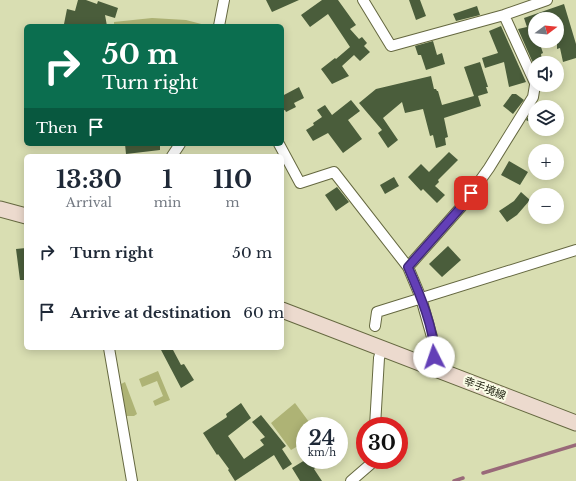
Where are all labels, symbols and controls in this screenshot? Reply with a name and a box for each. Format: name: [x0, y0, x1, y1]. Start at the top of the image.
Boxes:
north arrow: [528, 12, 564, 48]
map controls: [528, 12, 564, 224]
text: 50 m: [102, 37, 178, 72]
icon: right: [36, 40, 88, 92]
button: sound: [528, 56, 564, 92]
text: Turn right: [102, 72, 198, 94]
button: layers: [528, 100, 564, 136]
icon: arrive: [85, 116, 107, 138]
text: Then: [36, 118, 77, 137]
button: +: [528, 144, 564, 180]
text: 13:30: [56, 165, 122, 194]
text: 1: [162, 165, 173, 194]
text: 110: [213, 165, 252, 194]
pin: [454, 176, 488, 210]
icon: arrive: [460, 182, 482, 204]
button: −: [528, 188, 564, 224]
text: Arrival: [66, 194, 112, 211]
text: min: [154, 194, 181, 211]
text: m: [226, 194, 240, 211]
icon: right: [36, 241, 58, 263]
text: Turn right: [70, 243, 153, 262]
text: 50 m: [232, 243, 272, 262]
icon: arrive: [36, 301, 58, 323]
text: Arrive at destination: [70, 303, 231, 322]
text: 60 m: [243, 303, 284, 322]
position arrow: [413, 336, 455, 378]
street label: 幸手境線: [462, 374, 508, 402]
speed limit sign: 30: [356, 417, 408, 469]
text: 24: [309, 426, 335, 450]
text: km/h: [308, 446, 336, 459]

